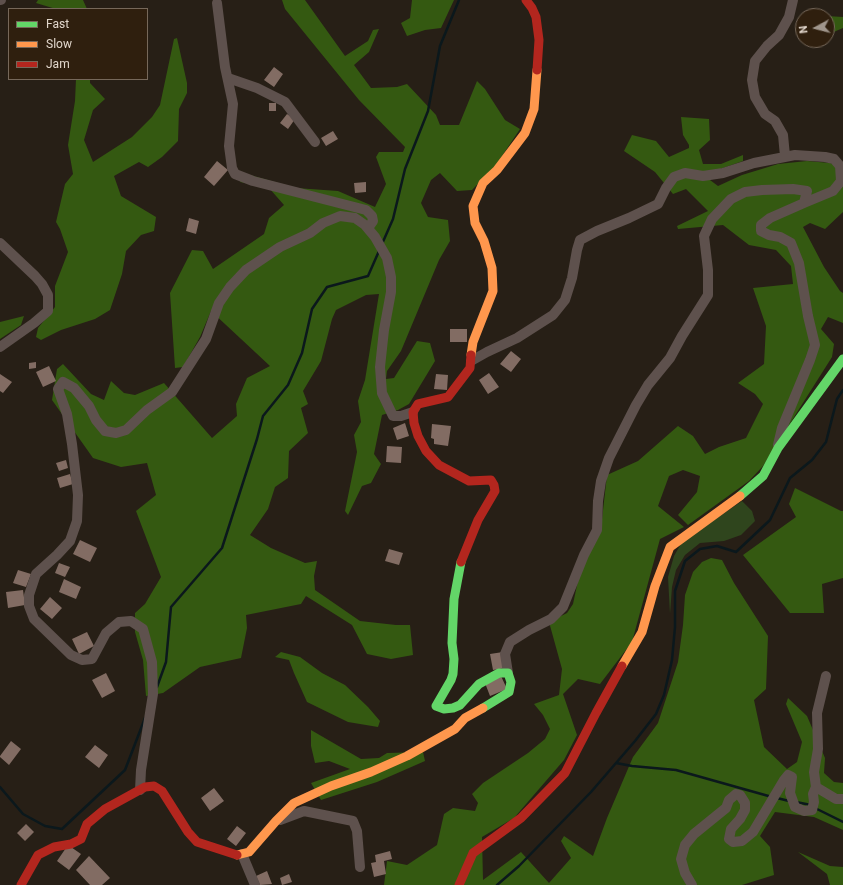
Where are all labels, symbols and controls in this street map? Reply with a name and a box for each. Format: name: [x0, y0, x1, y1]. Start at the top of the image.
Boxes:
legend: [8, 8, 148, 80]
north arrow: [795, 8, 835, 48]
text: Fast: [46, 17, 69, 31]
text: N: [797, 25, 811, 34]
text: Slow: [46, 37, 72, 51]
text: Jam: [46, 57, 70, 71]

